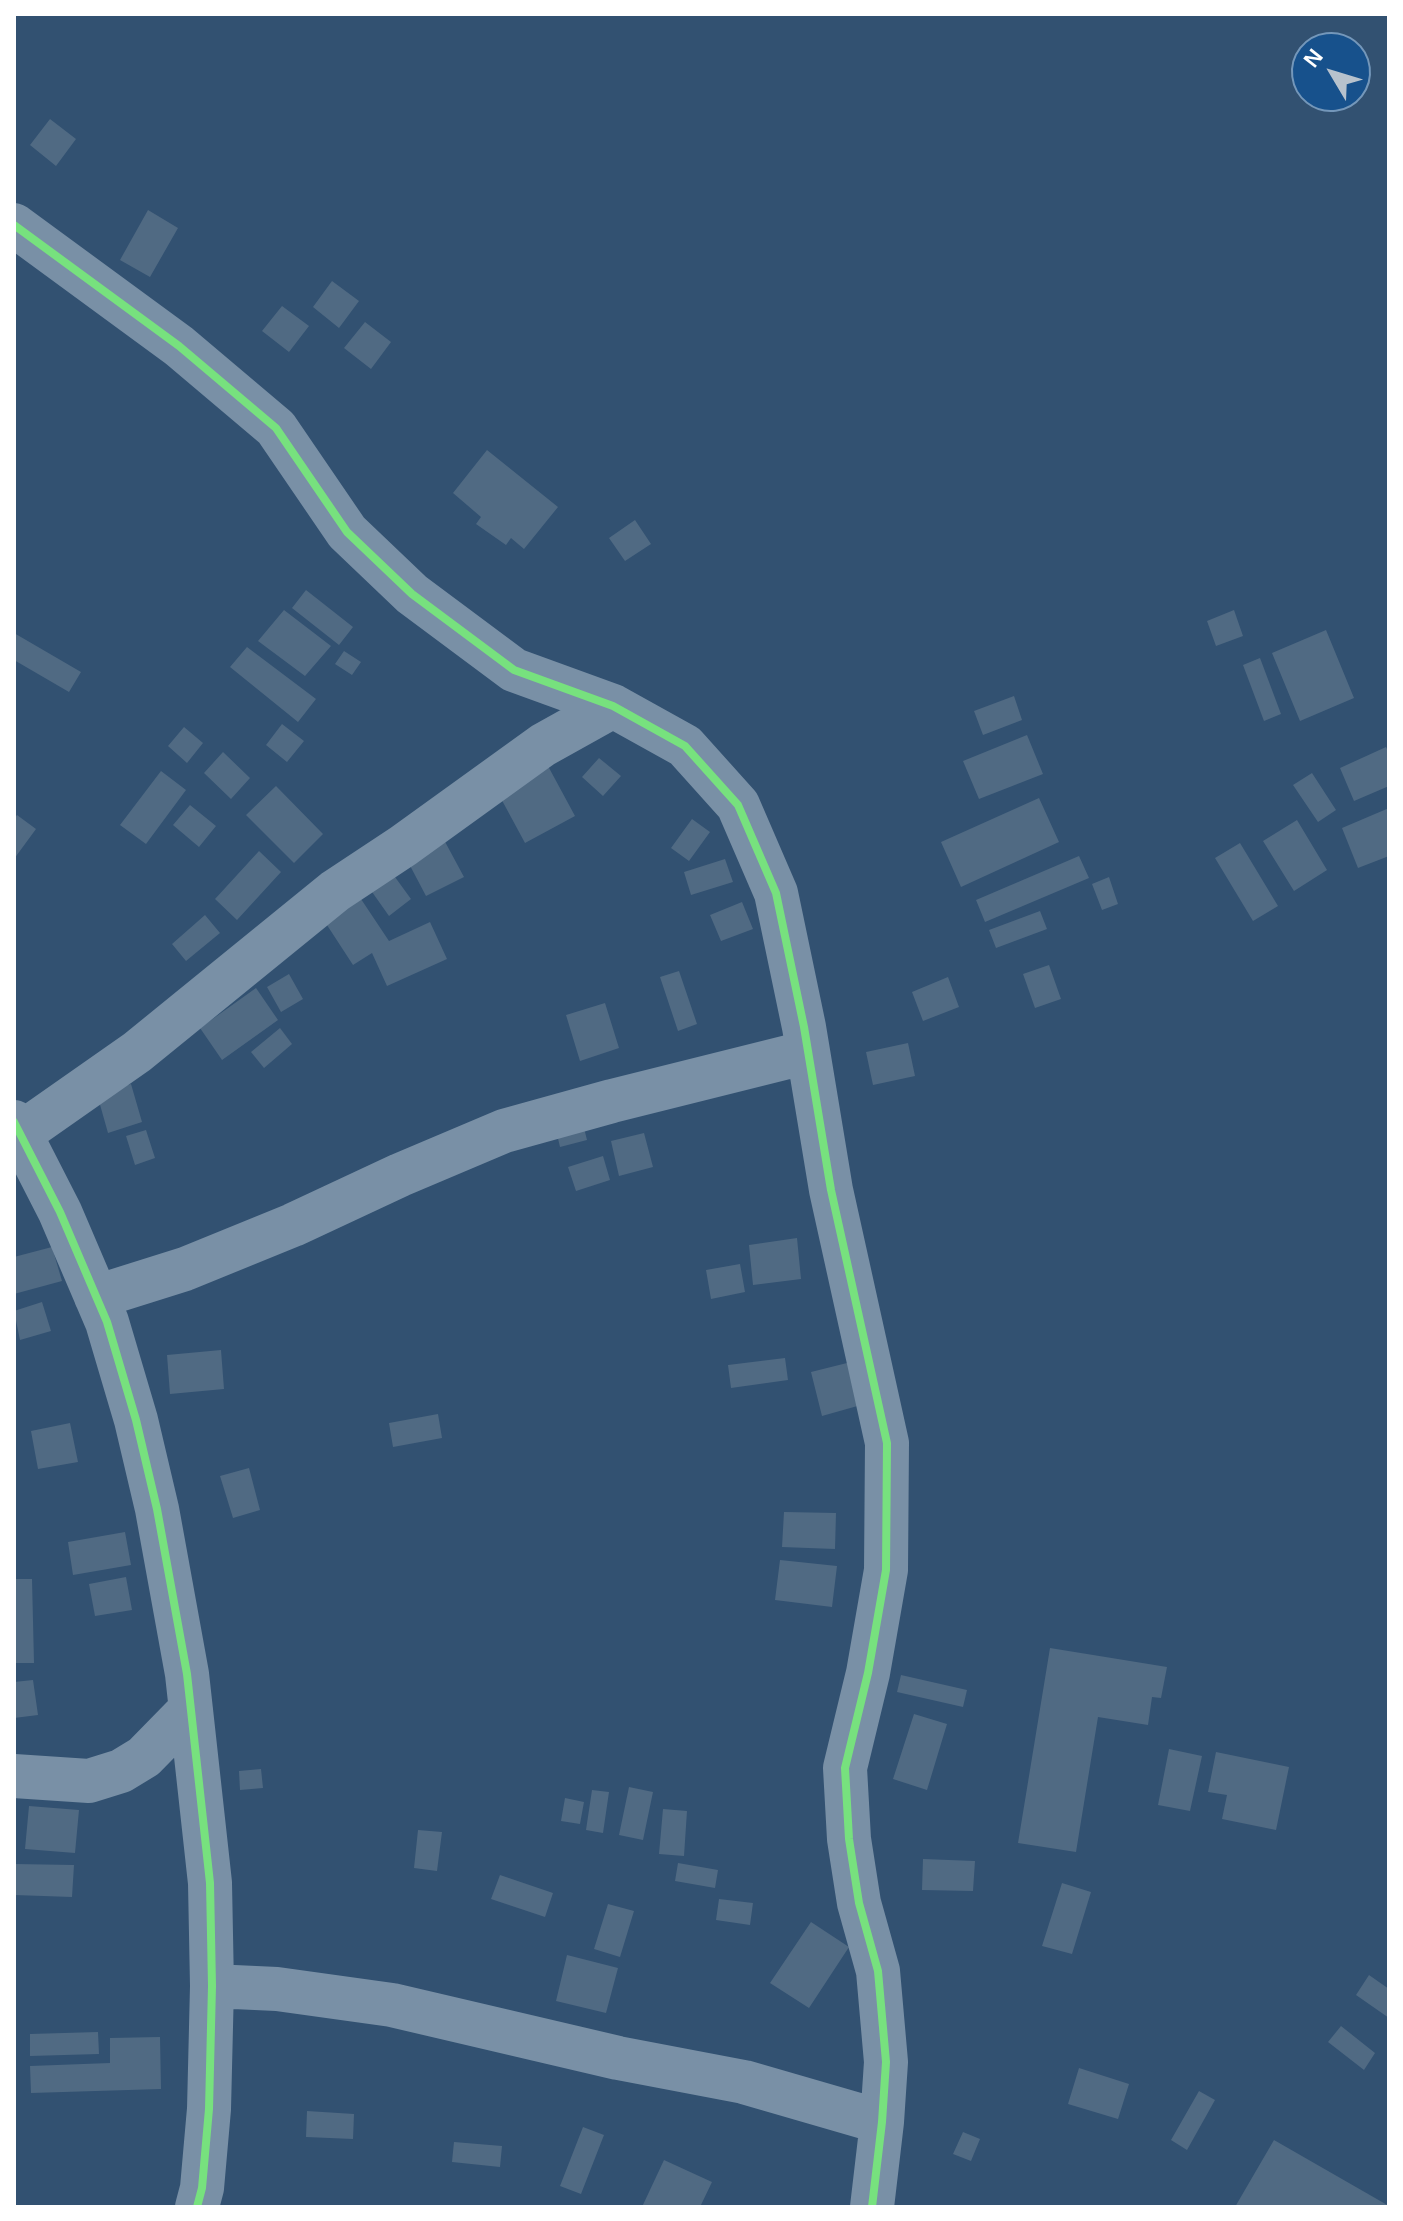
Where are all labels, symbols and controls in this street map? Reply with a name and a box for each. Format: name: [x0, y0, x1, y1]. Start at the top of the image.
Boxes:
north arrow: [1291, 32, 1371, 112]
text: N: [1299, 44, 1328, 72]

